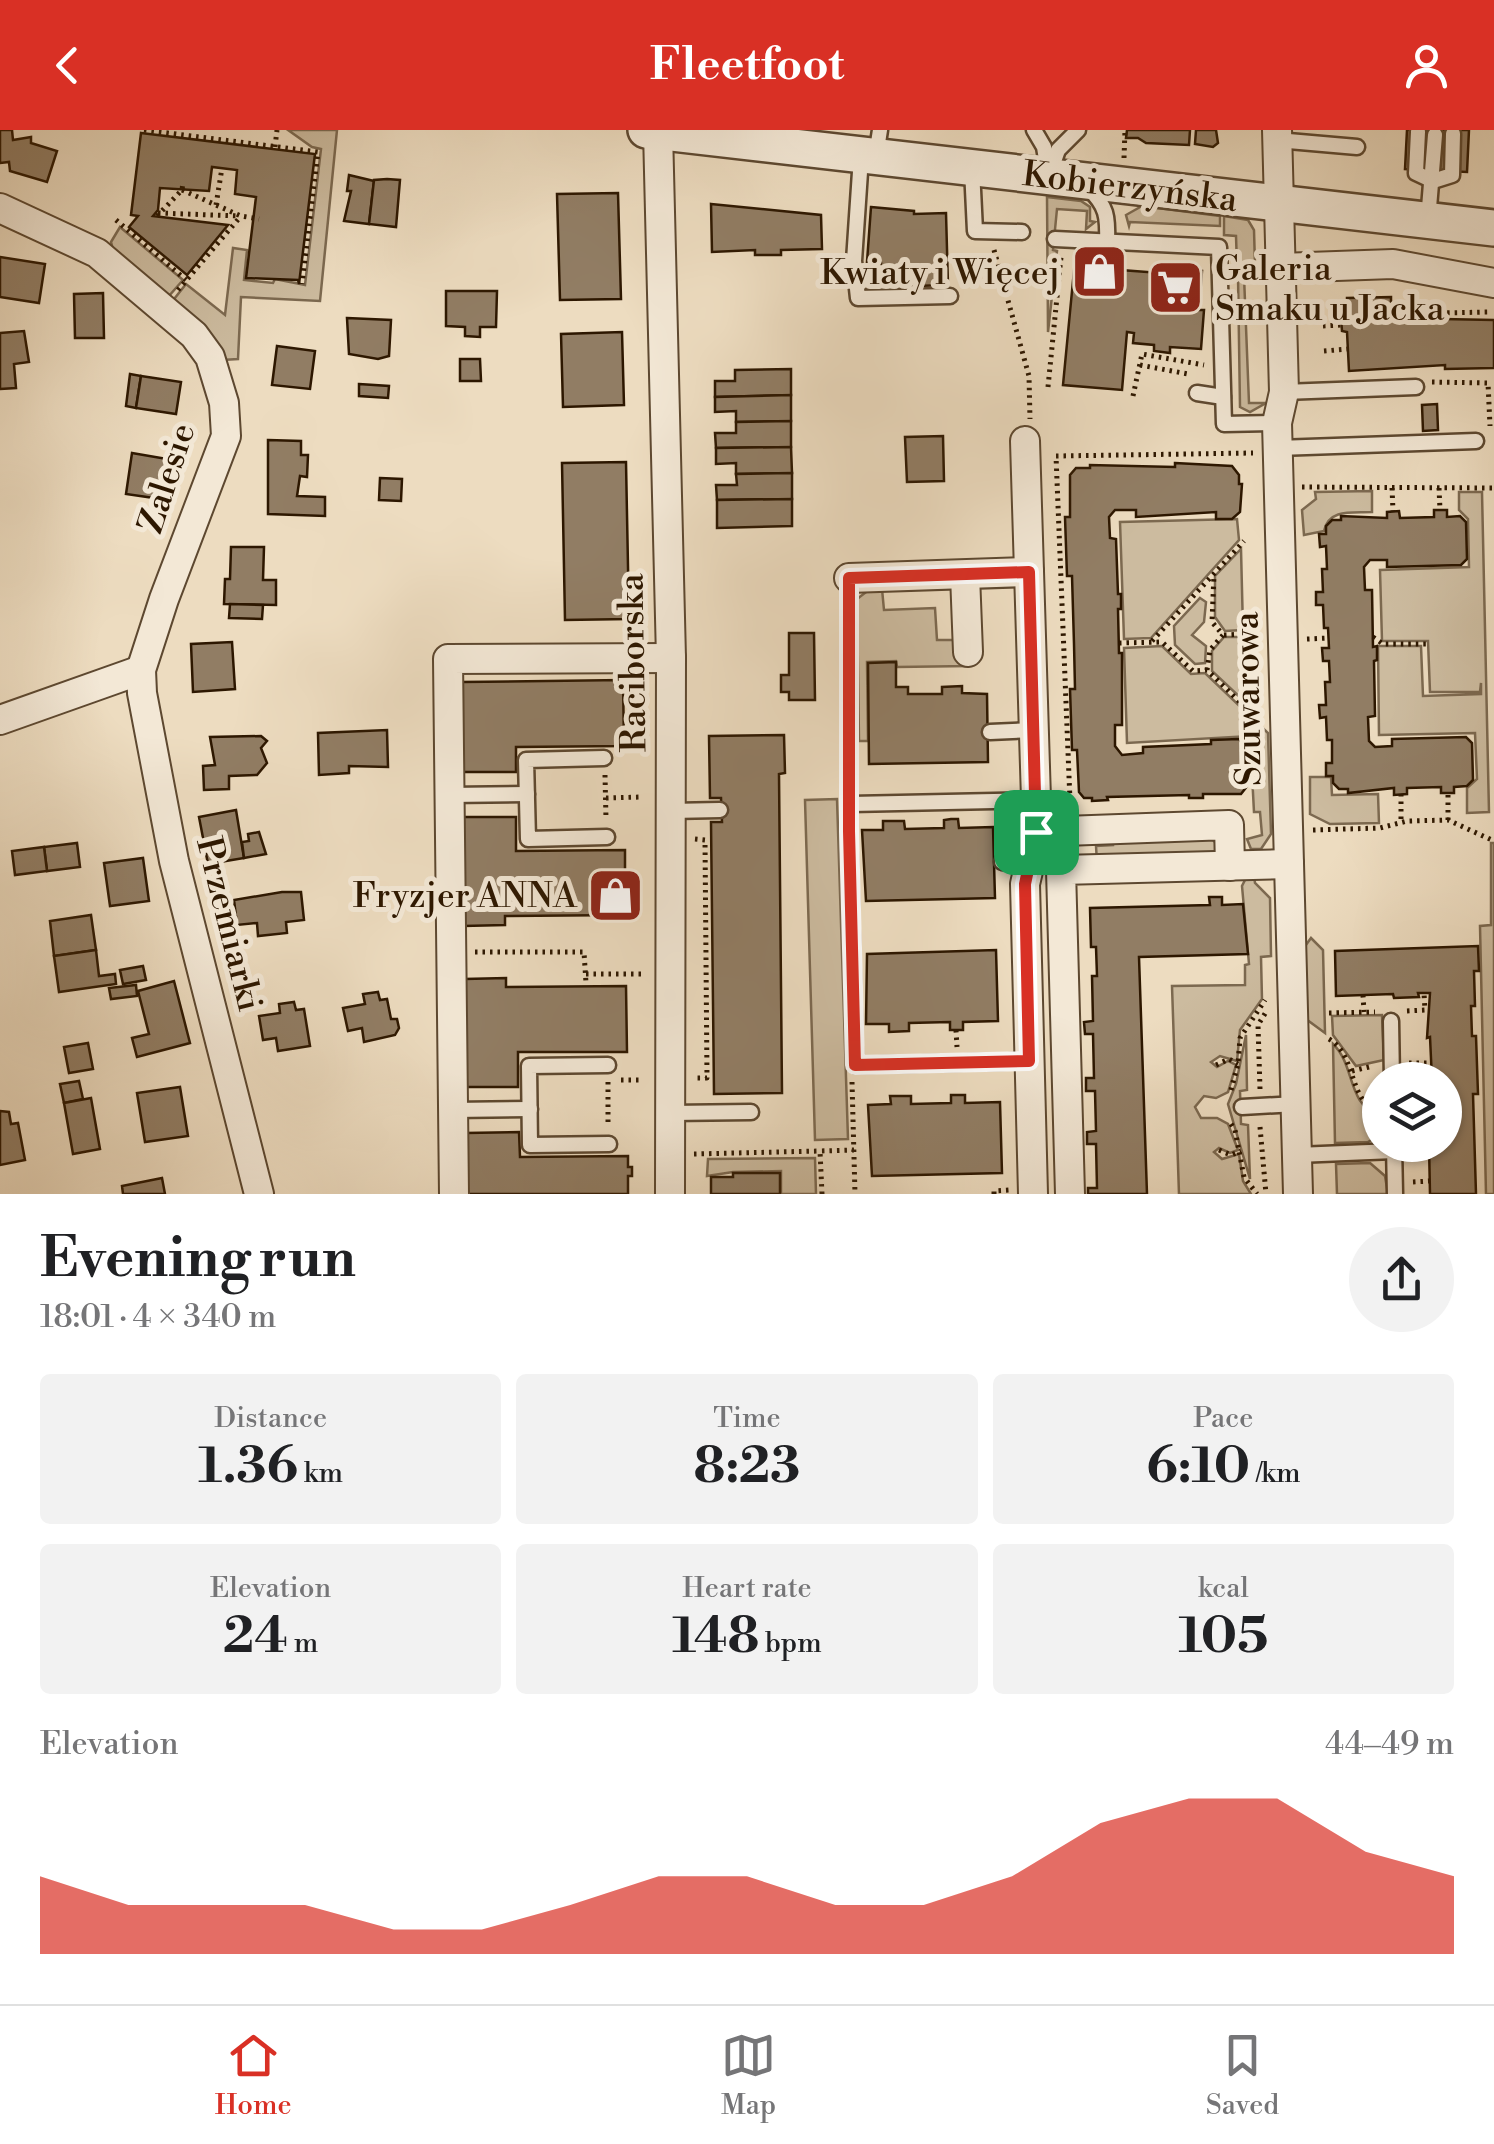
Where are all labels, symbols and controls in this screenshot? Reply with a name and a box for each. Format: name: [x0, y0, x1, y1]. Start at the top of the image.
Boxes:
text: Fleetfoot: [650, 37, 844, 94]
icon: back: [40, 38, 95, 93]
icon: person: [1399, 38, 1454, 93]
street label: Kobierzyńska: [1020, 153, 1240, 222]
shop icon: Kwiaty i Więcej: [1069, 242, 1129, 302]
place label: Galeria Smaku u Jacka: [1215, 248, 1445, 331]
place label: Kwiaty i Więcej: [820, 252, 1060, 295]
supermarket icon: Galeria Smaku u Jacka: [1146, 258, 1206, 318]
street label: Zalesie: [130, 418, 205, 539]
street label: Raciborska: [610, 573, 657, 753]
street label: Szuwarowa: [1225, 611, 1272, 787]
pin: [994, 790, 1079, 875]
icon: arrive: [1009, 805, 1064, 860]
street label: Przemiarki: [186, 833, 271, 1016]
shop icon: Fryzjer ANNA: [586, 865, 646, 925]
place label: Fryzjer ANNA: [353, 875, 578, 918]
map controls: [1362, 1062, 1462, 1162]
button: layers: [1362, 1062, 1462, 1162]
text: Evening run: [40, 1225, 356, 1294]
button: share: [1349, 1227, 1454, 1332]
text: 18:01 · 4 × 340 m: [40, 1297, 276, 1337]
text: Distance: [214, 1401, 327, 1436]
text: Time: [713, 1401, 781, 1436]
text: Pace: [1193, 1401, 1253, 1436]
text: 1.36: [198, 1436, 298, 1498]
text: 8:23: [694, 1436, 800, 1498]
text: 6:10: [1146, 1436, 1250, 1498]
text: km: [298, 1456, 343, 1491]
text: /km: [1250, 1456, 1300, 1491]
text: Elevation: [210, 1571, 331, 1606]
text: Heart rate: [682, 1571, 812, 1606]
text: kcal: [1198, 1571, 1249, 1606]
text: 24: [223, 1606, 288, 1668]
text: 148: [672, 1606, 759, 1668]
text: 105: [1178, 1606, 1268, 1668]
text: m: [288, 1626, 318, 1661]
text: bpm: [759, 1626, 822, 1661]
text: Elevation: [40, 1724, 179, 1764]
text: 44–49 m: [1325, 1724, 1454, 1764]
tab: Home: [215, 2028, 292, 2123]
tab: Map: [721, 2028, 776, 2123]
tab: Saved: [1206, 2028, 1279, 2123]

